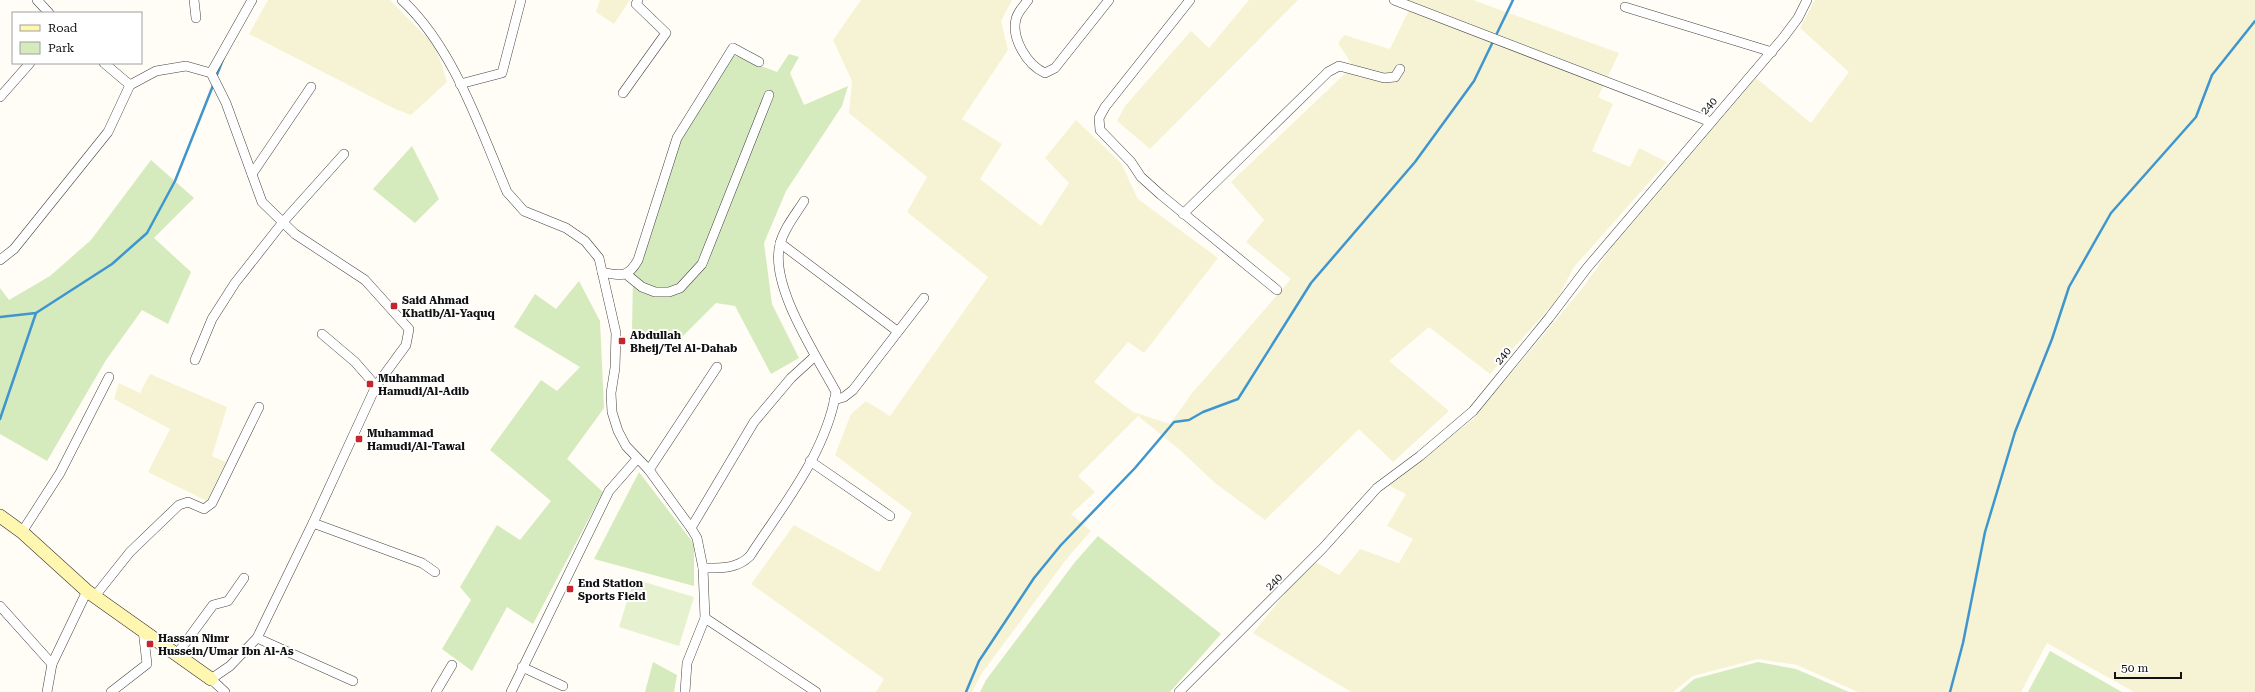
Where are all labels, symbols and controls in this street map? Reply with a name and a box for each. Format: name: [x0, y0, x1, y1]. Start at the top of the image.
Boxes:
legend: [12, 12, 142, 64]
text: Road: [48, 21, 78, 35]
text: Park: [48, 41, 75, 55]
street label: 240: [1698, 95, 1720, 117]
place label: Said Ahmad Khatib/Al-Yaquq: [402, 294, 496, 320]
marker: Said Ahmad Khatib/Al-Yaquq: [389, 301, 399, 311]
place label: Abdullah Bheij/Tel Al-Dahab: [630, 329, 737, 355]
marker: Abdullah Bheij/Tel Al-Dahab: [617, 336, 627, 346]
street label: 240: [1492, 345, 1514, 367]
place label: Muhammad Hamudi/Al-Adib: [378, 372, 469, 398]
marker: Muhammad Hamudi/Al-Adib: [365, 379, 375, 389]
place label: Muhammad Hamudi/Al-Tawal: [367, 427, 465, 453]
marker: Muhammad Hamudi/Al-Tawal: [354, 434, 364, 444]
street label: 240: [1263, 571, 1285, 593]
place label: End Station Sports Field: [578, 577, 646, 603]
marker: End Station Sports Field: [565, 584, 575, 594]
place label: Hassan Nimr Hussein/Umar Ibn Al-As: [158, 632, 294, 658]
marker: Hassan Nimr Hussein/Umar Ibn Al-As: [145, 639, 155, 649]
scale bar: [2115, 654, 2181, 680]
text: 50 m: [2121, 661, 2148, 675]

